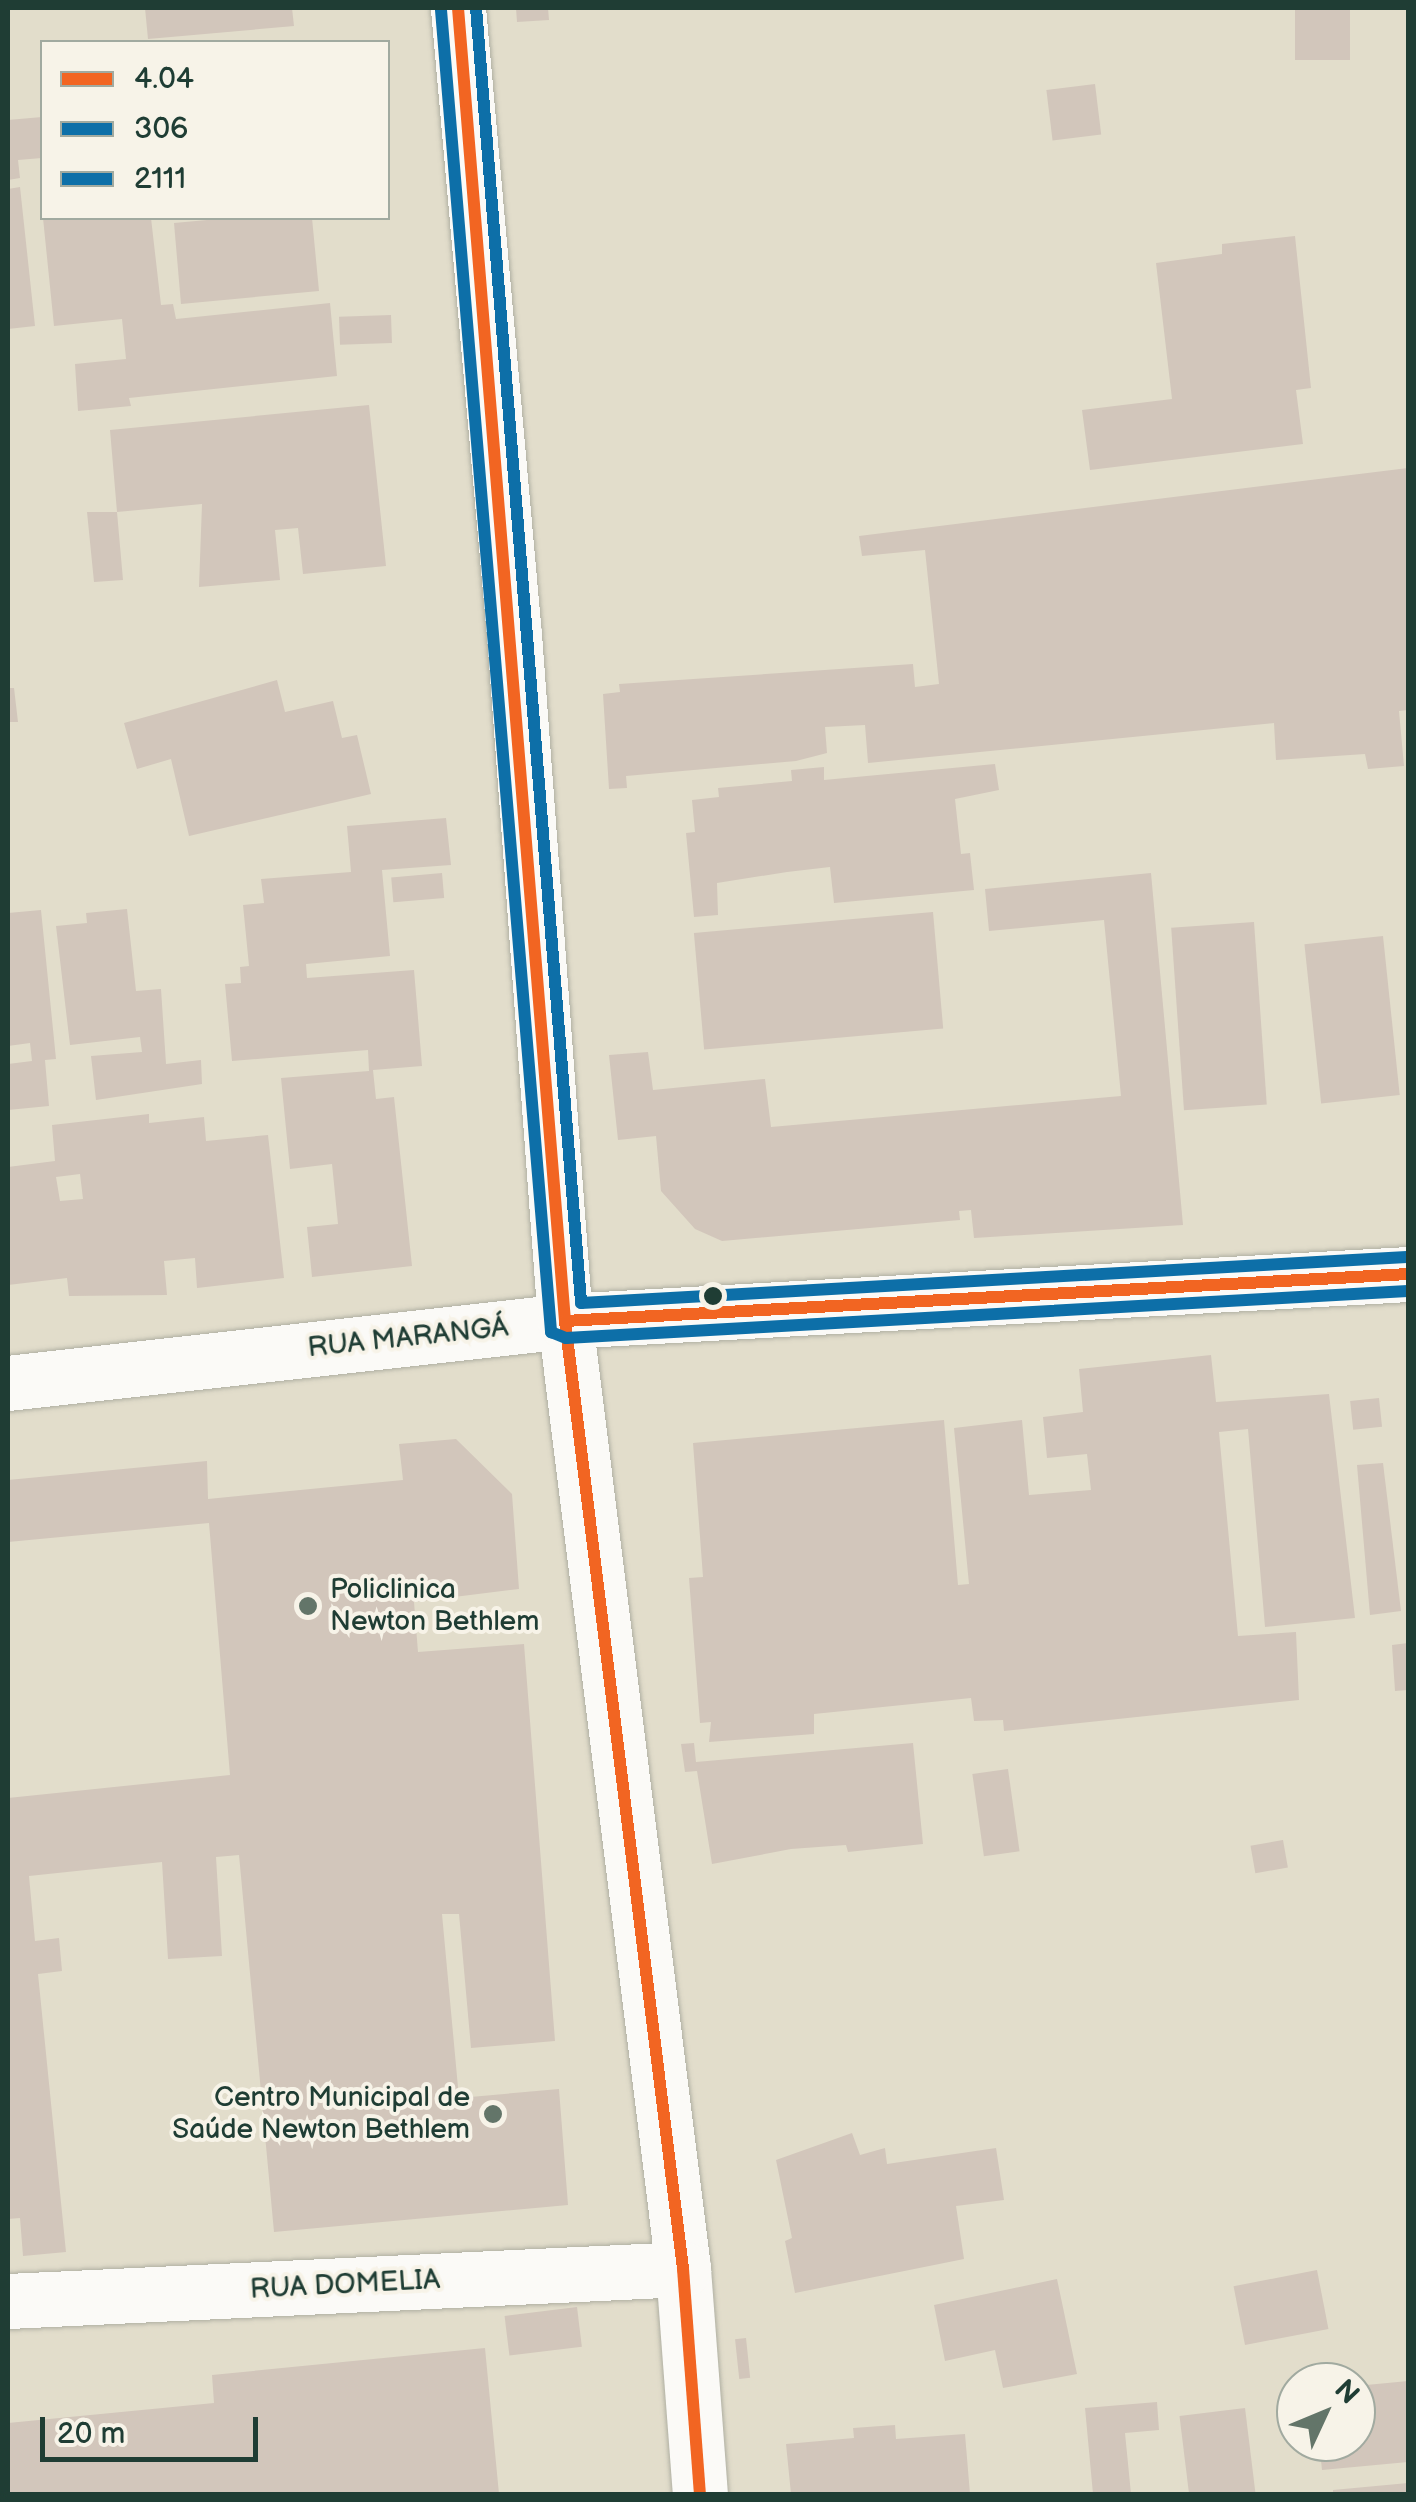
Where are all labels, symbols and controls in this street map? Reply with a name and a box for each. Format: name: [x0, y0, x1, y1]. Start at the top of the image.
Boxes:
legend: [40, 40, 390, 220]
text: 4.04: [134, 61, 194, 97]
text: 306: [134, 111, 188, 147]
text: 2111: [134, 161, 186, 197]
unlabelled marker: [703, 1286, 723, 1306]
street label: RUA MARANGÁ: [306, 1311, 510, 1365]
place label: Policlinica Newton Bethlem: [330, 1573, 539, 1639]
marker: Policlinica Newton Bethlem: [295, 1593, 321, 1619]
place label: Centro Municipal de Saúde Newton Bethlem: [172, 2081, 470, 2147]
marker: Centro Municipal de Saúde Newton Bethlem: [480, 2101, 506, 2127]
street label: RUA DOMELIA: [249, 2263, 441, 2307]
north arrow: [1276, 2362, 1376, 2462]
text: N: [1327, 2373, 1366, 2411]
scale bar: [45, 2397, 262, 2459]
text: 20 m: [57, 2416, 125, 2452]

